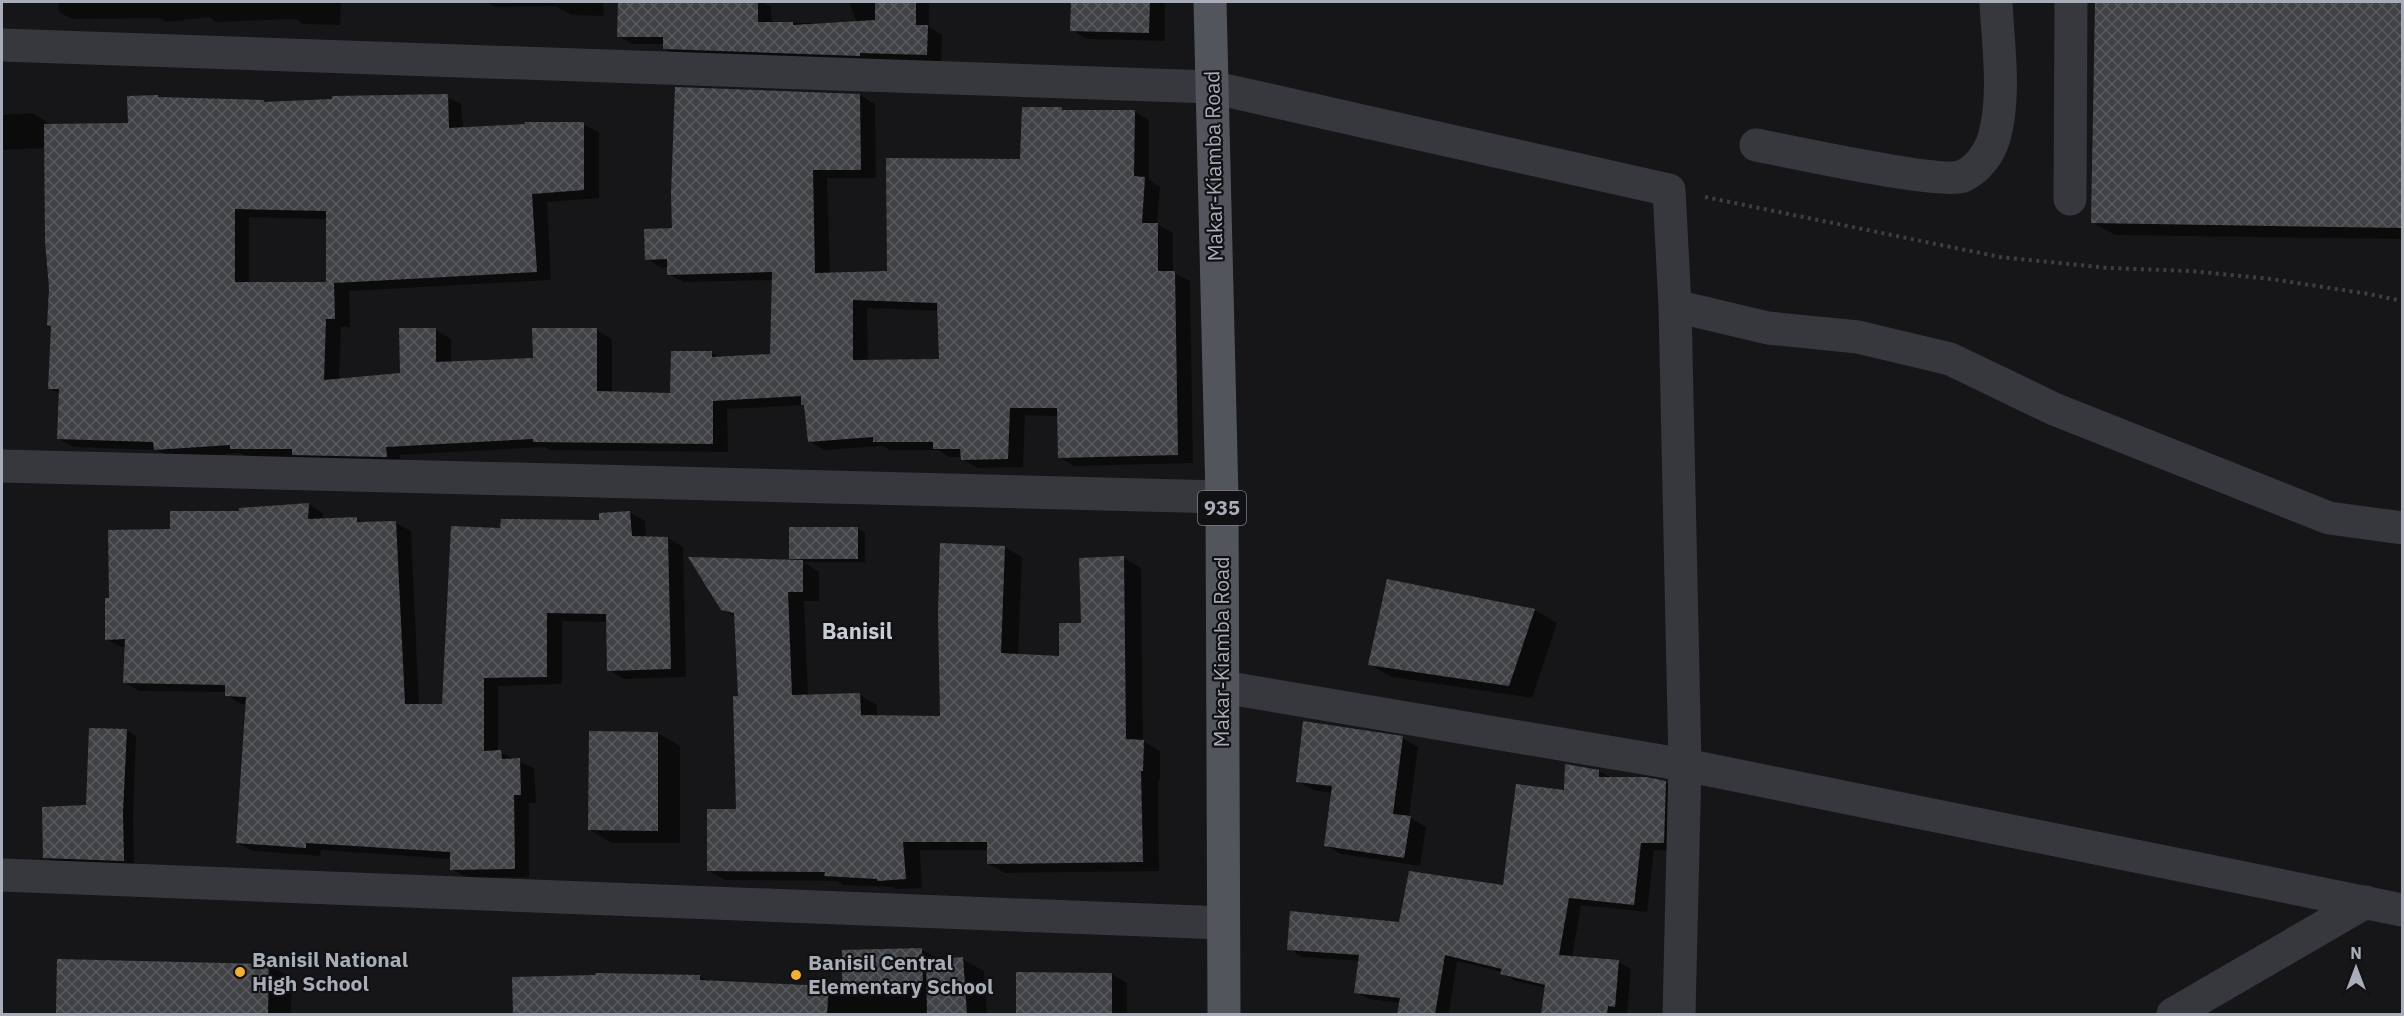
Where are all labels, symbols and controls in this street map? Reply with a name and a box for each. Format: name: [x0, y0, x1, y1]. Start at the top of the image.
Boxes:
street label: Makar-Kiamba Road: [1197, 70, 1229, 262]
road number: 935: [1198, 491, 1246, 525]
street label: Makar-Kiamba Road: [1207, 557, 1235, 747]
district label: Banisil: [822, 616, 893, 645]
north arrow: [2326, 938, 2386, 998]
text: N: [2350, 943, 2362, 963]
place label: Banisil National High School: [252, 945, 408, 997]
place label: Banisil Central Elementary School: [808, 948, 993, 1000]
marker: Banisil National High School: [233, 965, 247, 979]
marker: Banisil Central Elementary School: [789, 968, 803, 982]

